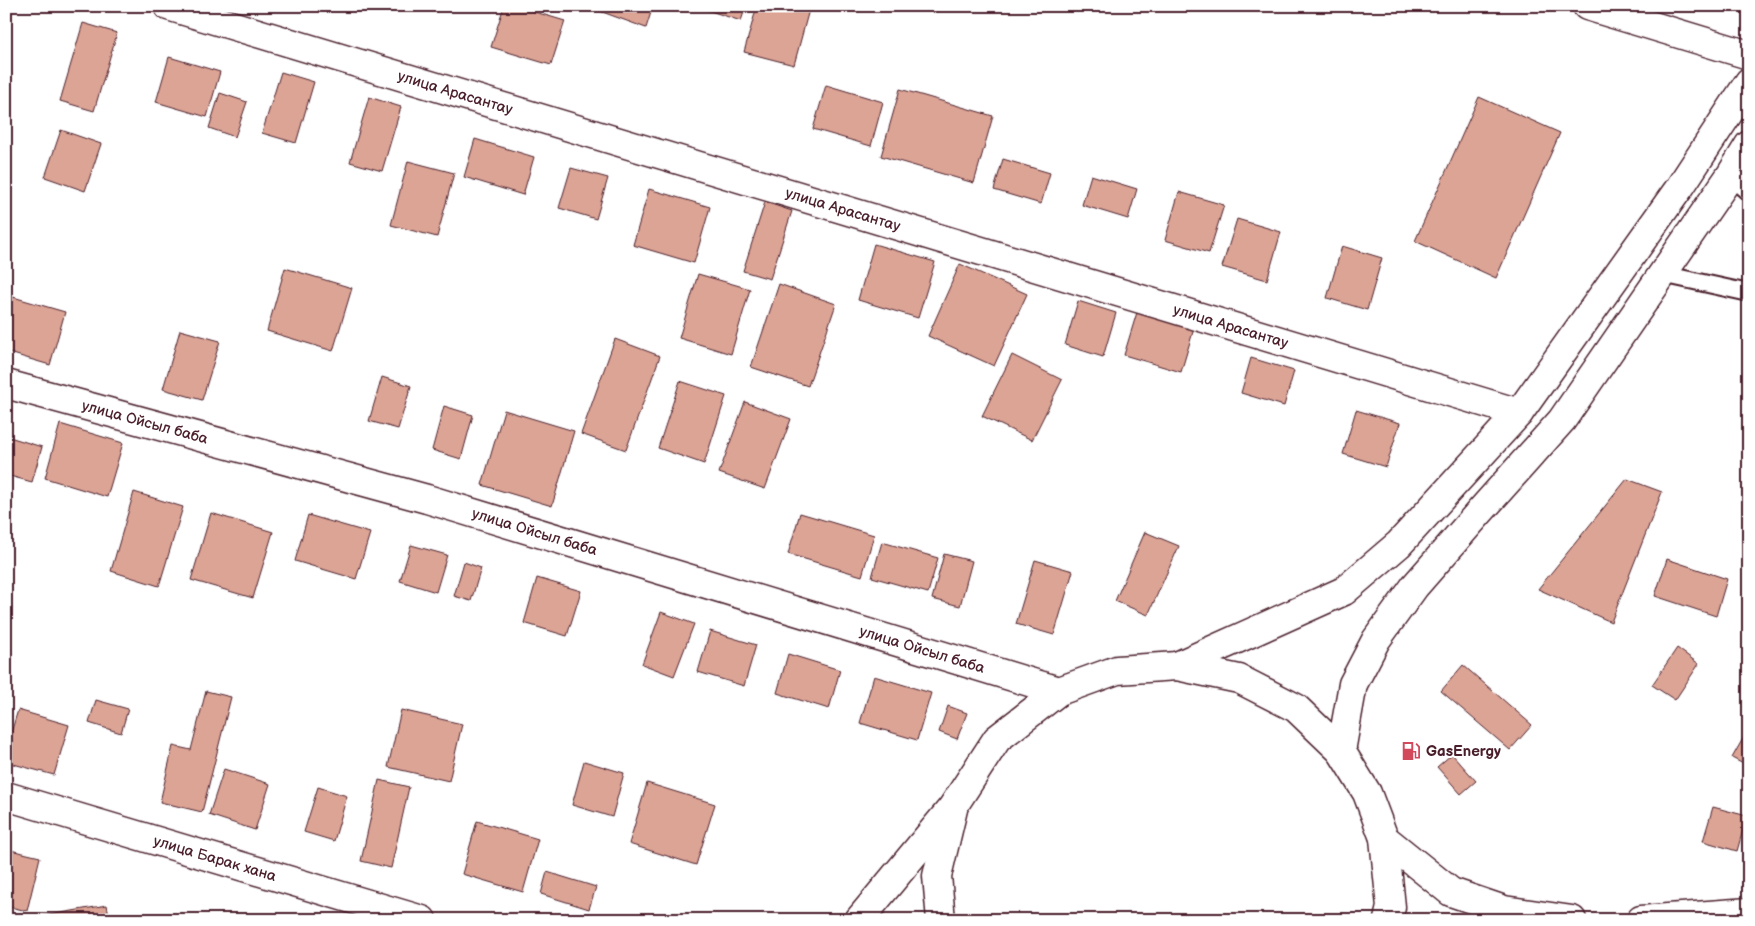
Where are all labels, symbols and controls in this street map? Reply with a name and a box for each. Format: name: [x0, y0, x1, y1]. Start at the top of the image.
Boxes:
street label: улица Арасантау: [395, 66, 515, 119]
street label: улица Арасантау: [783, 183, 903, 236]
street label: улица Арасантау: [1171, 300, 1291, 353]
street label: улица Ойсыл баба: [80, 396, 210, 448]
street label: улица Ойсыл баба: [470, 504, 600, 560]
street label: улица Ойсыл баба: [857, 621, 987, 677]
fuel station icon: GasEnergy: [1400, 740, 1422, 762]
place label: GasEnergy: [1426, 742, 1501, 761]
street label: улица Барак хана: [151, 831, 279, 886]

